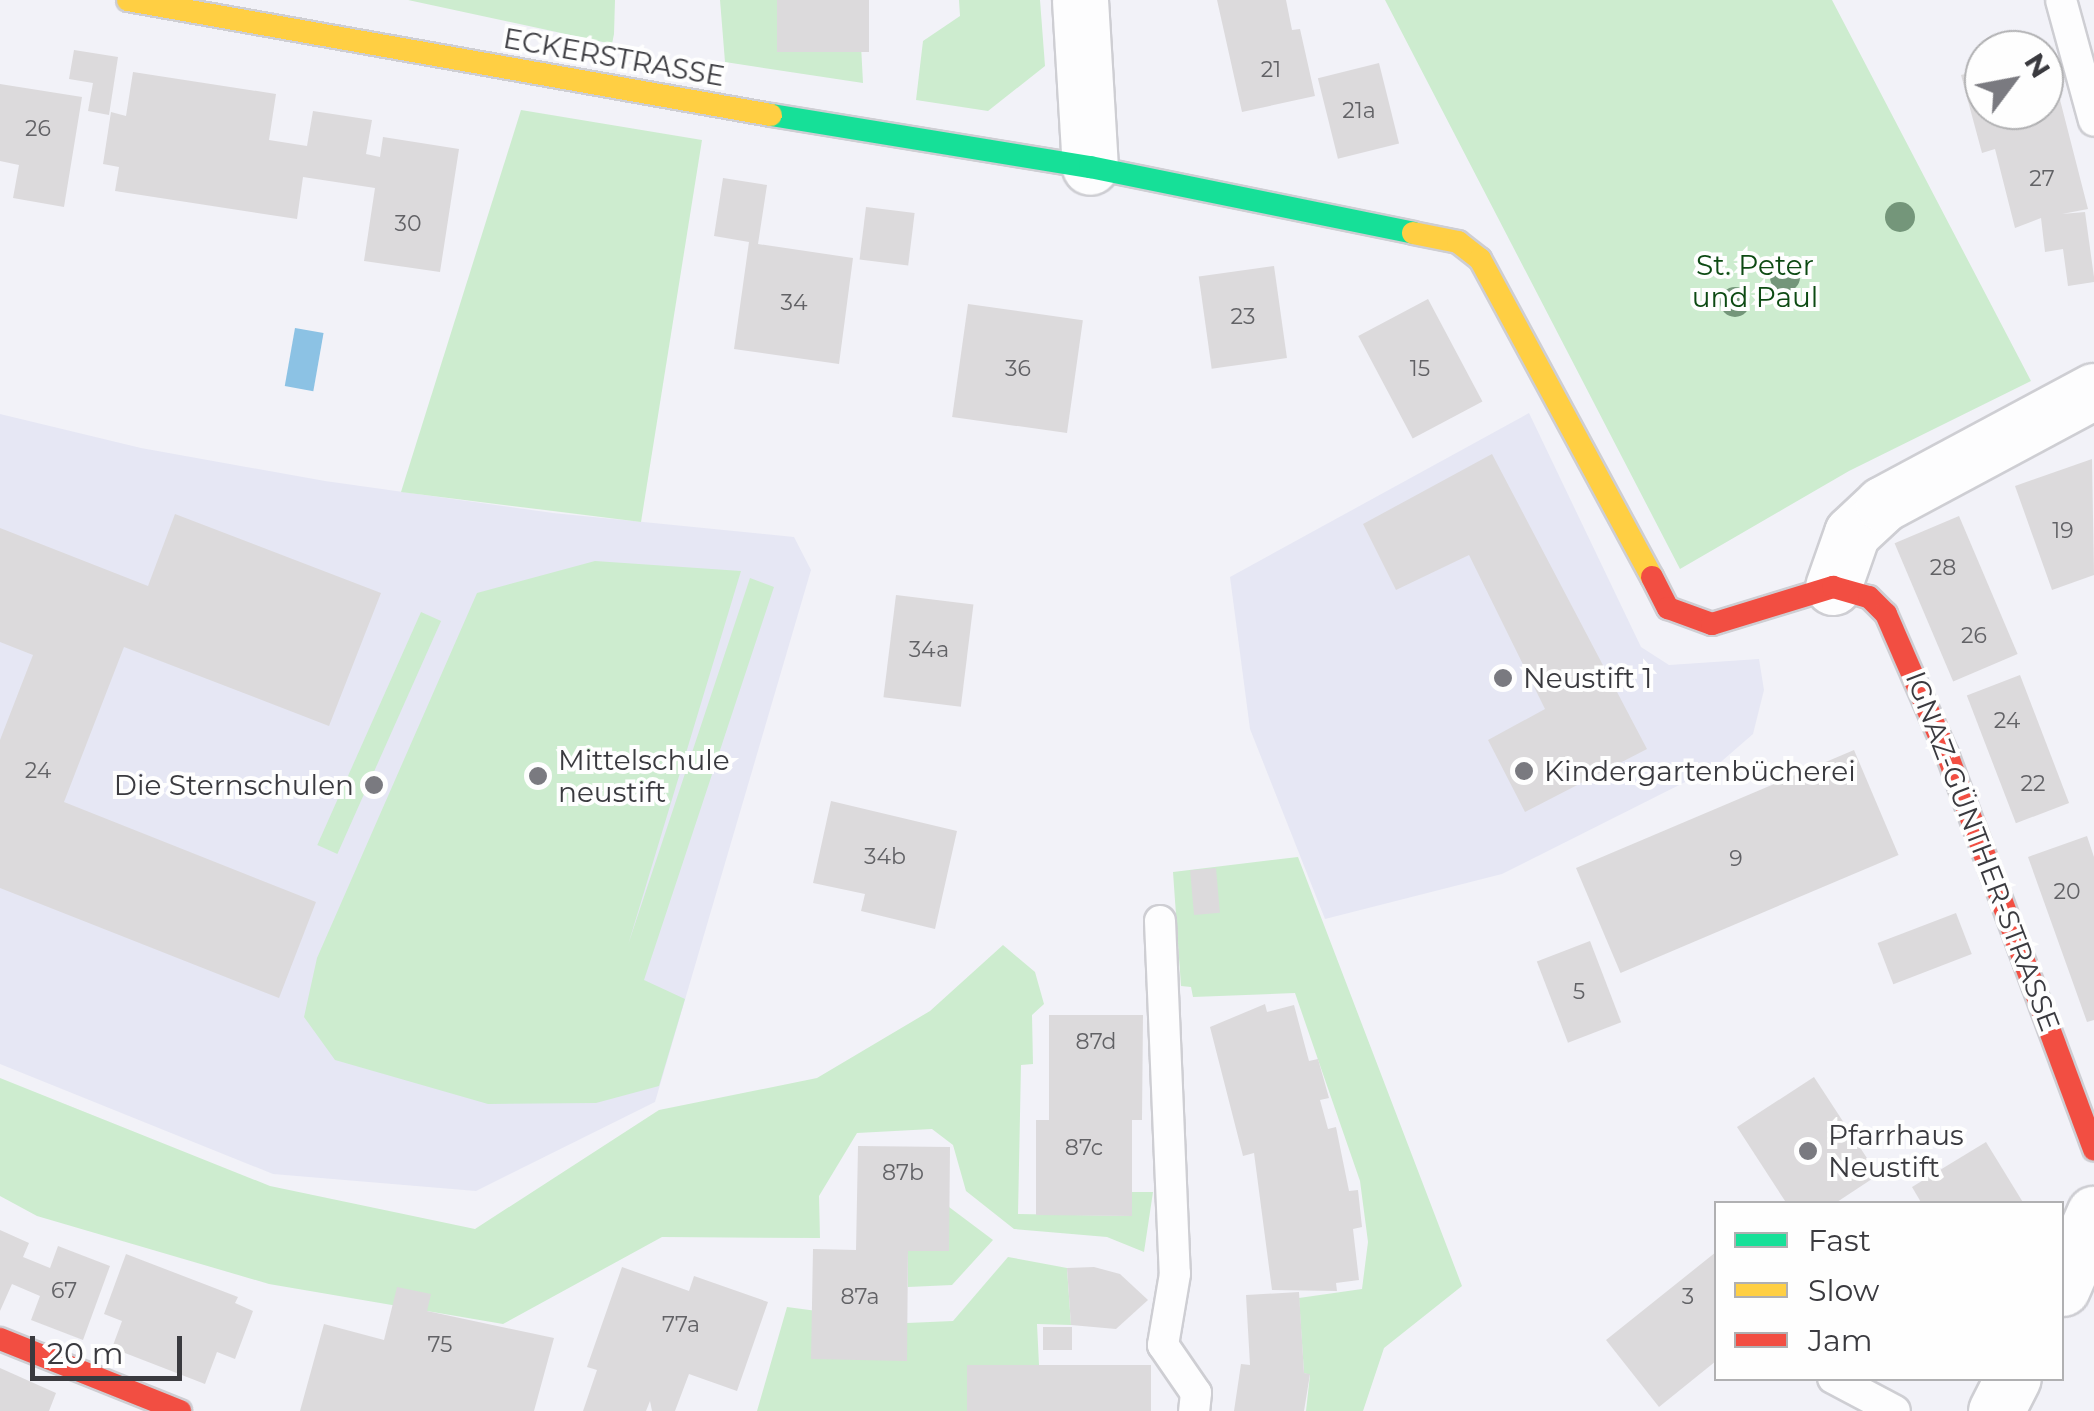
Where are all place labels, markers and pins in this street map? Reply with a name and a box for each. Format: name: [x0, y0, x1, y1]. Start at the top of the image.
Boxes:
place label: Neustift 1: [1523, 661, 1652, 695]
marker: Neustift 1: [1492, 667, 1514, 689]
place label: Mittelschule neustift: [558, 743, 730, 809]
place label: Kindergartenbücherei: [1544, 754, 1856, 788]
marker: Kindergartenbücherei: [1513, 760, 1535, 782]
marker: Mittelschule neustift: [527, 765, 549, 787]
place label: Die Sternschulen: [114, 768, 354, 802]
marker: Die Sternschulen: [363, 774, 385, 796]
place label: Pfarrhaus Neustift: [1828, 1118, 1964, 1184]
marker: Pfarrhaus Neustift: [1797, 1140, 1819, 1162]

